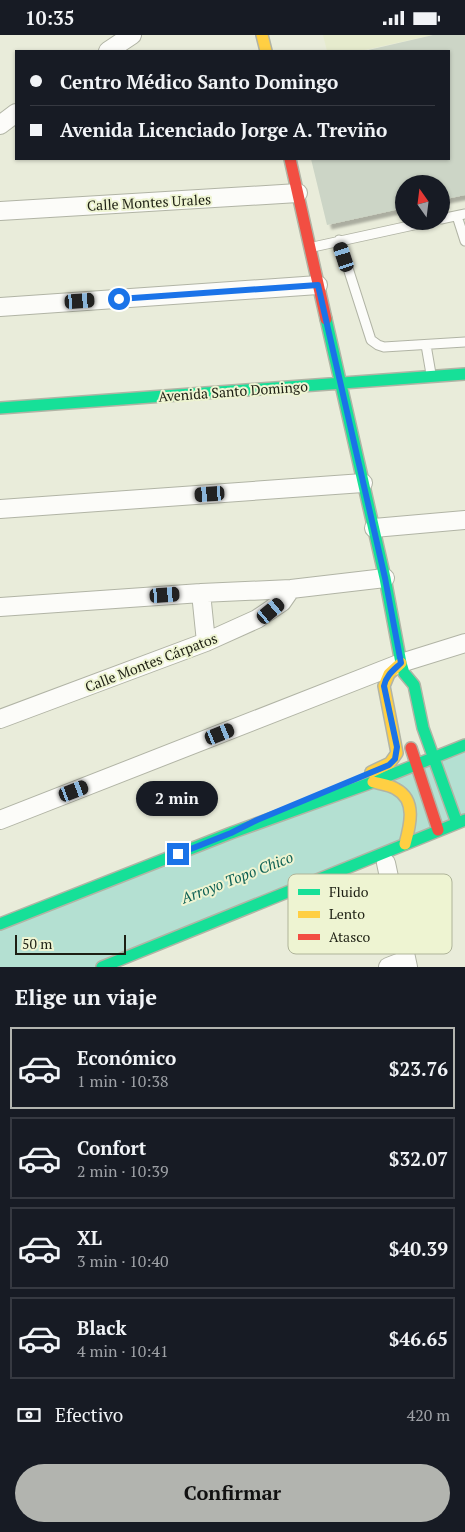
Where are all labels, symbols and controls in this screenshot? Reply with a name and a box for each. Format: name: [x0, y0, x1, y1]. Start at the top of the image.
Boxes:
text: 10:35: [25, 5, 74, 30]
text: Centro Médico Santo Domingo: [60, 69, 338, 94]
text: Avenida Licenciado Jorge A. Treviño: [60, 117, 387, 142]
north arrow: [395, 175, 450, 230]
map controls: [395, 175, 450, 230]
street label: Calle Montes Urales: [87, 189, 211, 215]
car: [332, 240, 355, 274]
route start: [108, 288, 130, 310]
car: [64, 292, 95, 310]
street label: Avenida Santo Domingo: [158, 376, 309, 406]
car: [194, 485, 225, 503]
car: [149, 586, 180, 604]
car: [254, 596, 287, 626]
street label: Calle Montes Cárpatos: [82, 628, 220, 696]
car: [203, 721, 236, 747]
car: [57, 779, 90, 803]
callout: 2 min: [137, 781, 219, 817]
text: 2 min: [155, 787, 199, 809]
route end: [167, 843, 189, 865]
water label: Arroyo Topo Chico: [177, 846, 296, 908]
legend: [288, 874, 452, 954]
text: Fluido: [329, 882, 369, 901]
text: Lento: [329, 904, 365, 923]
text: Atasco: [329, 927, 370, 946]
scale bar: [15, 932, 126, 955]
text: 50 m: [22, 934, 52, 953]
text: Elige un viaje: [15, 982, 157, 1011]
text: Económico: [77, 1045, 176, 1070]
icon: car: [17, 1046, 62, 1091]
text: $23.76: [389, 1056, 448, 1081]
text: 1 min · 10:38: [77, 1070, 169, 1092]
text: Confort: [77, 1135, 146, 1160]
icon: car: [17, 1136, 62, 1181]
text: $32.07: [389, 1146, 448, 1171]
text: 2 min · 10:39: [77, 1160, 169, 1182]
text: XL: [77, 1225, 102, 1250]
icon: car: [17, 1226, 62, 1271]
text: $40.39: [389, 1236, 448, 1261]
text: 3 min · 10:40: [77, 1250, 169, 1272]
text: Black: [77, 1315, 127, 1340]
icon: car: [17, 1316, 62, 1361]
text: $46.65: [389, 1326, 448, 1351]
text: 4 min · 10:41: [77, 1340, 169, 1362]
icon: cash: [15, 1401, 43, 1429]
text: Efectivo: [55, 1402, 123, 1427]
text: 420 m: [407, 1404, 450, 1426]
button: Confirmar: [15, 1464, 450, 1522]

